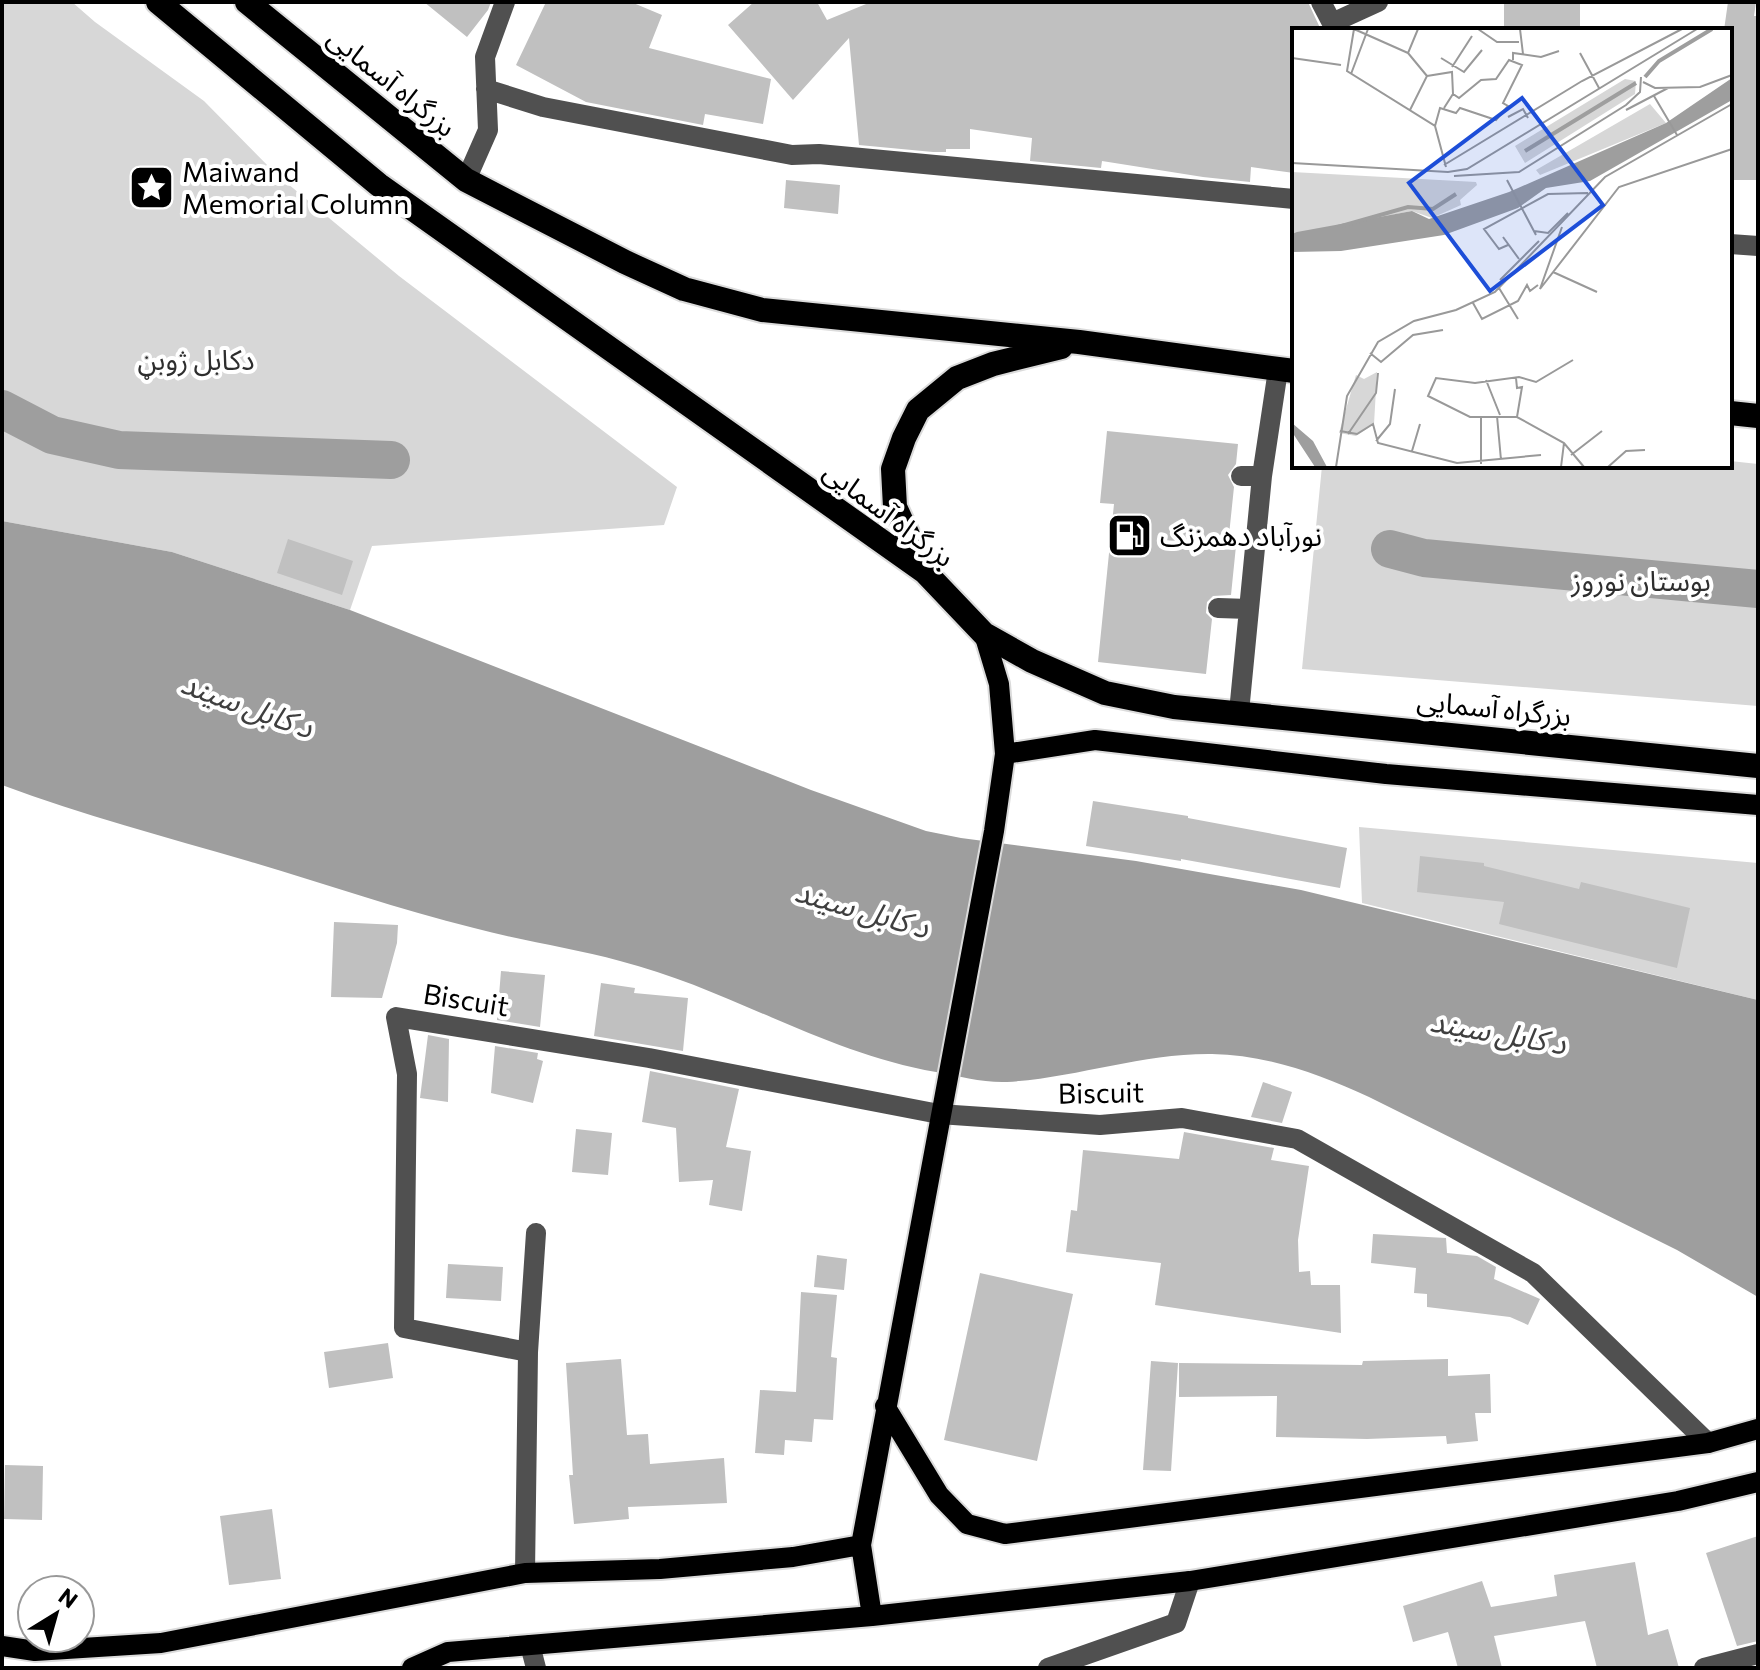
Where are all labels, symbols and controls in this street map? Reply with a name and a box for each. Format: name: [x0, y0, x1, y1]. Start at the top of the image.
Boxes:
street label: بزرگراه آسمایی: [321, 19, 464, 144]
inset map: [1292, 28, 1732, 468]
place label: Maiwand Memorial Column: [182, 154, 409, 220]
place icon: Maiwand Memorial Column: [127, 164, 175, 212]
park label: دکابل ژوبڼ: [137, 342, 255, 380]
street label: بزرگراه آسمایی: [817, 453, 962, 574]
fuel station icon: نورآباد دهمزنگ: [1105, 512, 1153, 560]
place label: نورآباد دهمزنگ: [1160, 518, 1322, 553]
park label: بوستان نوروز: [1570, 563, 1711, 598]
water label: د کابل سيند: [176, 663, 320, 746]
street label: بزرگراه آسمایی: [1415, 682, 1573, 733]
water label: د کابل سيند: [791, 871, 935, 946]
street label: Biscuit: [421, 975, 511, 1023]
water label: د کابل سيند: [1427, 1000, 1570, 1062]
street label: Biscuit: [1058, 1074, 1144, 1110]
north arrow: [16, 1574, 96, 1654]
text: N: [54, 1582, 83, 1613]

